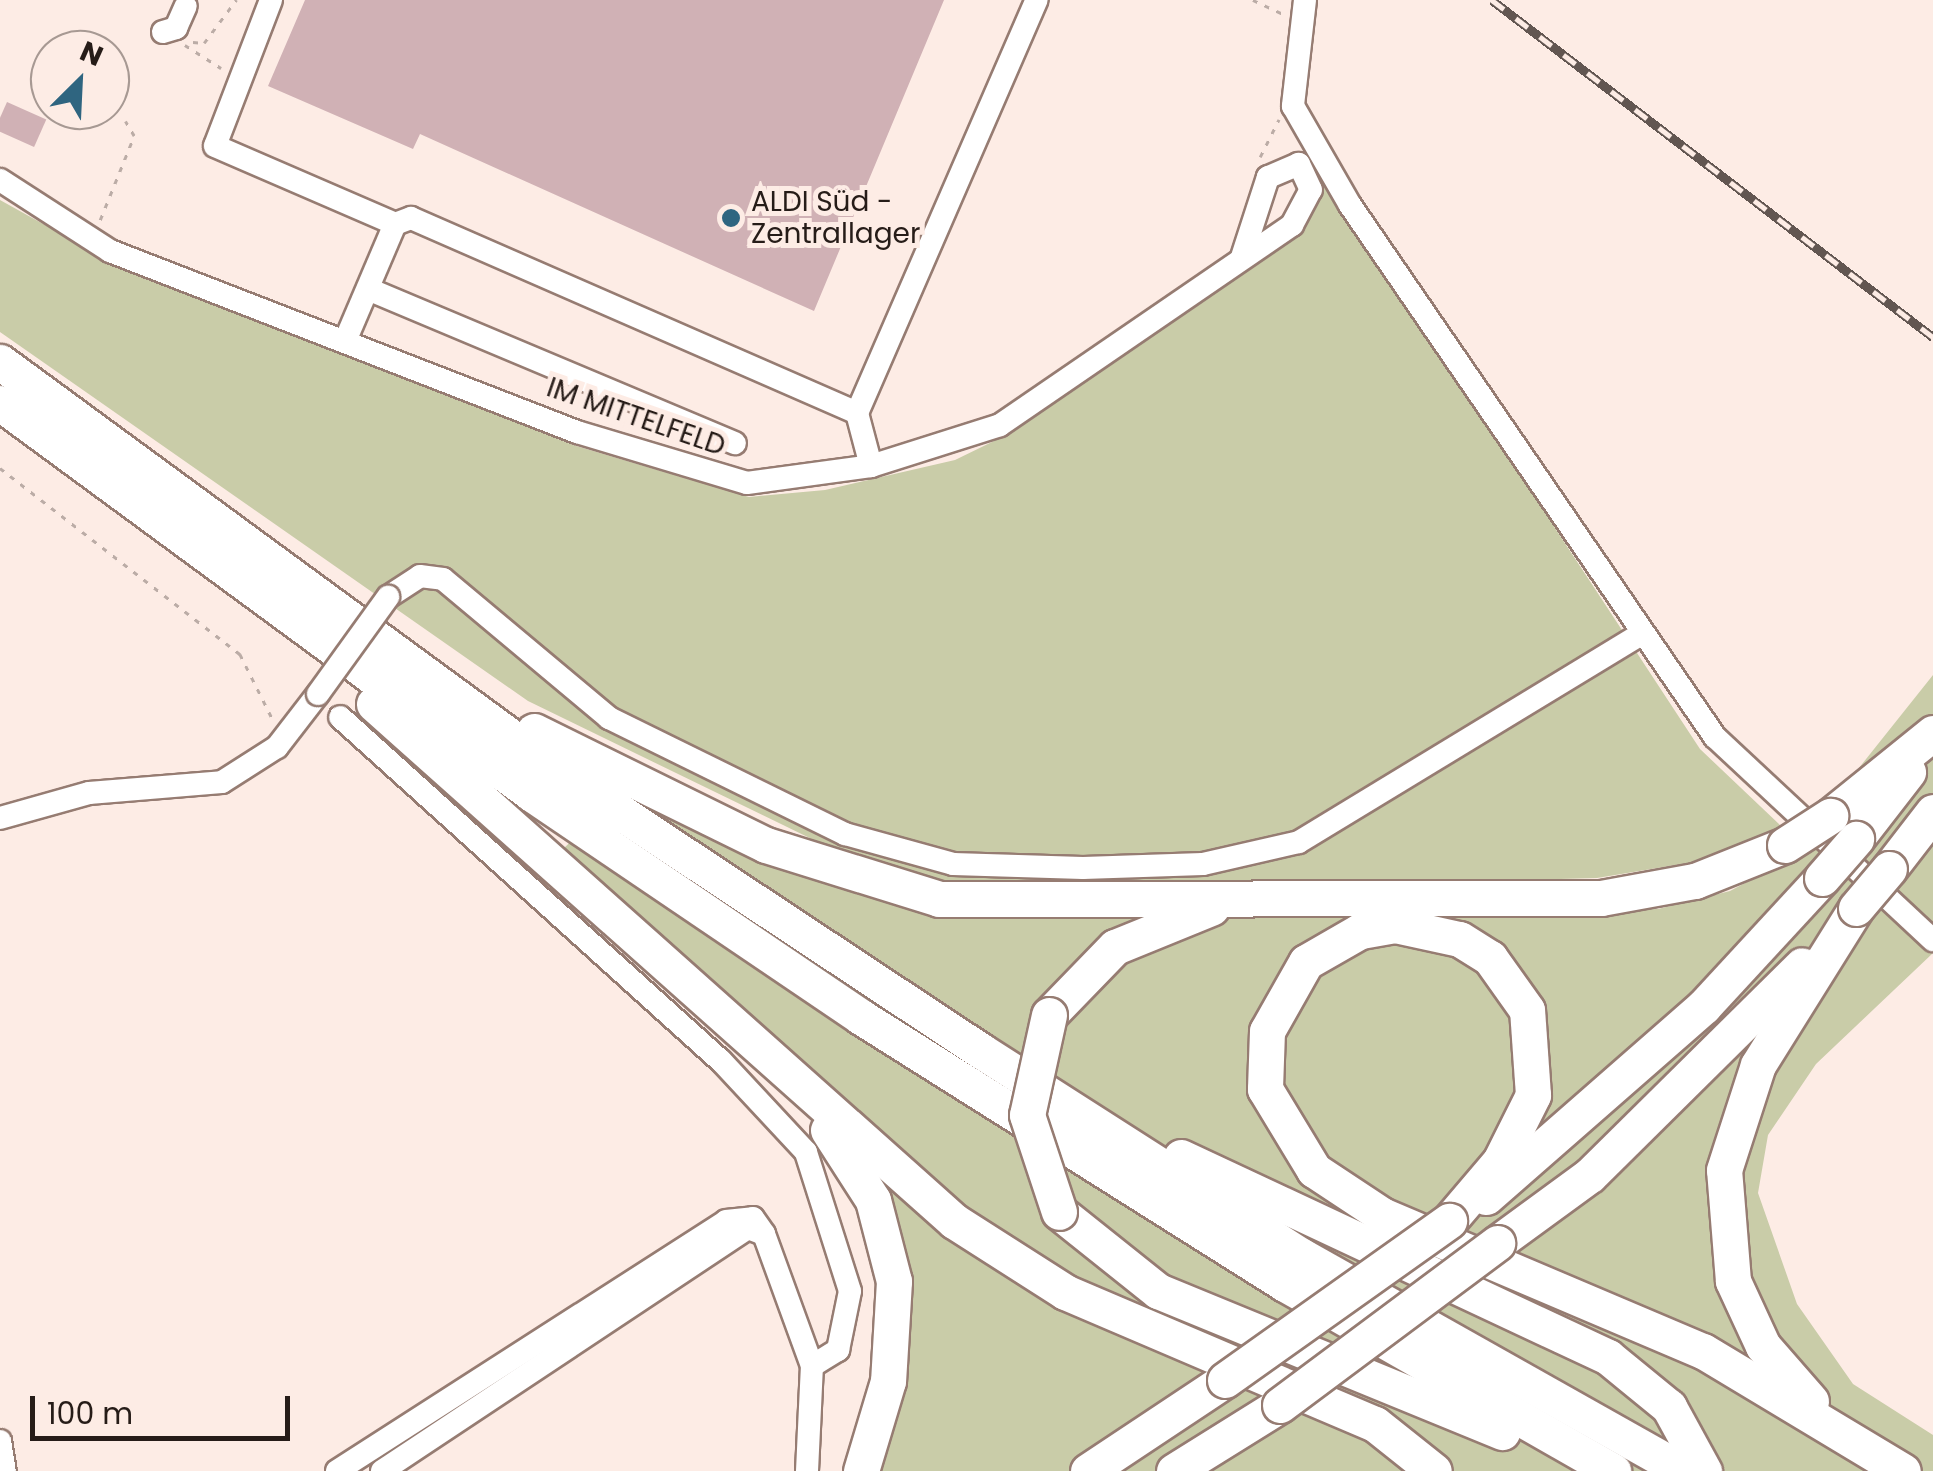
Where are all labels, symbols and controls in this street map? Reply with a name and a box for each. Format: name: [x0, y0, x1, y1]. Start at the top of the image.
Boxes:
north arrow: [30, 30, 130, 130]
text: N: [74, 32, 109, 76]
place label: ALDI Süd - Zentrallager: [751, 185, 920, 251]
marker: ALDI Süd - Zentrallager: [720, 207, 742, 229]
street label: IM MITTELFELD: [542, 371, 730, 463]
scale bar: [35, 1376, 295, 1438]
text: 100 m: [47, 1392, 133, 1435]

